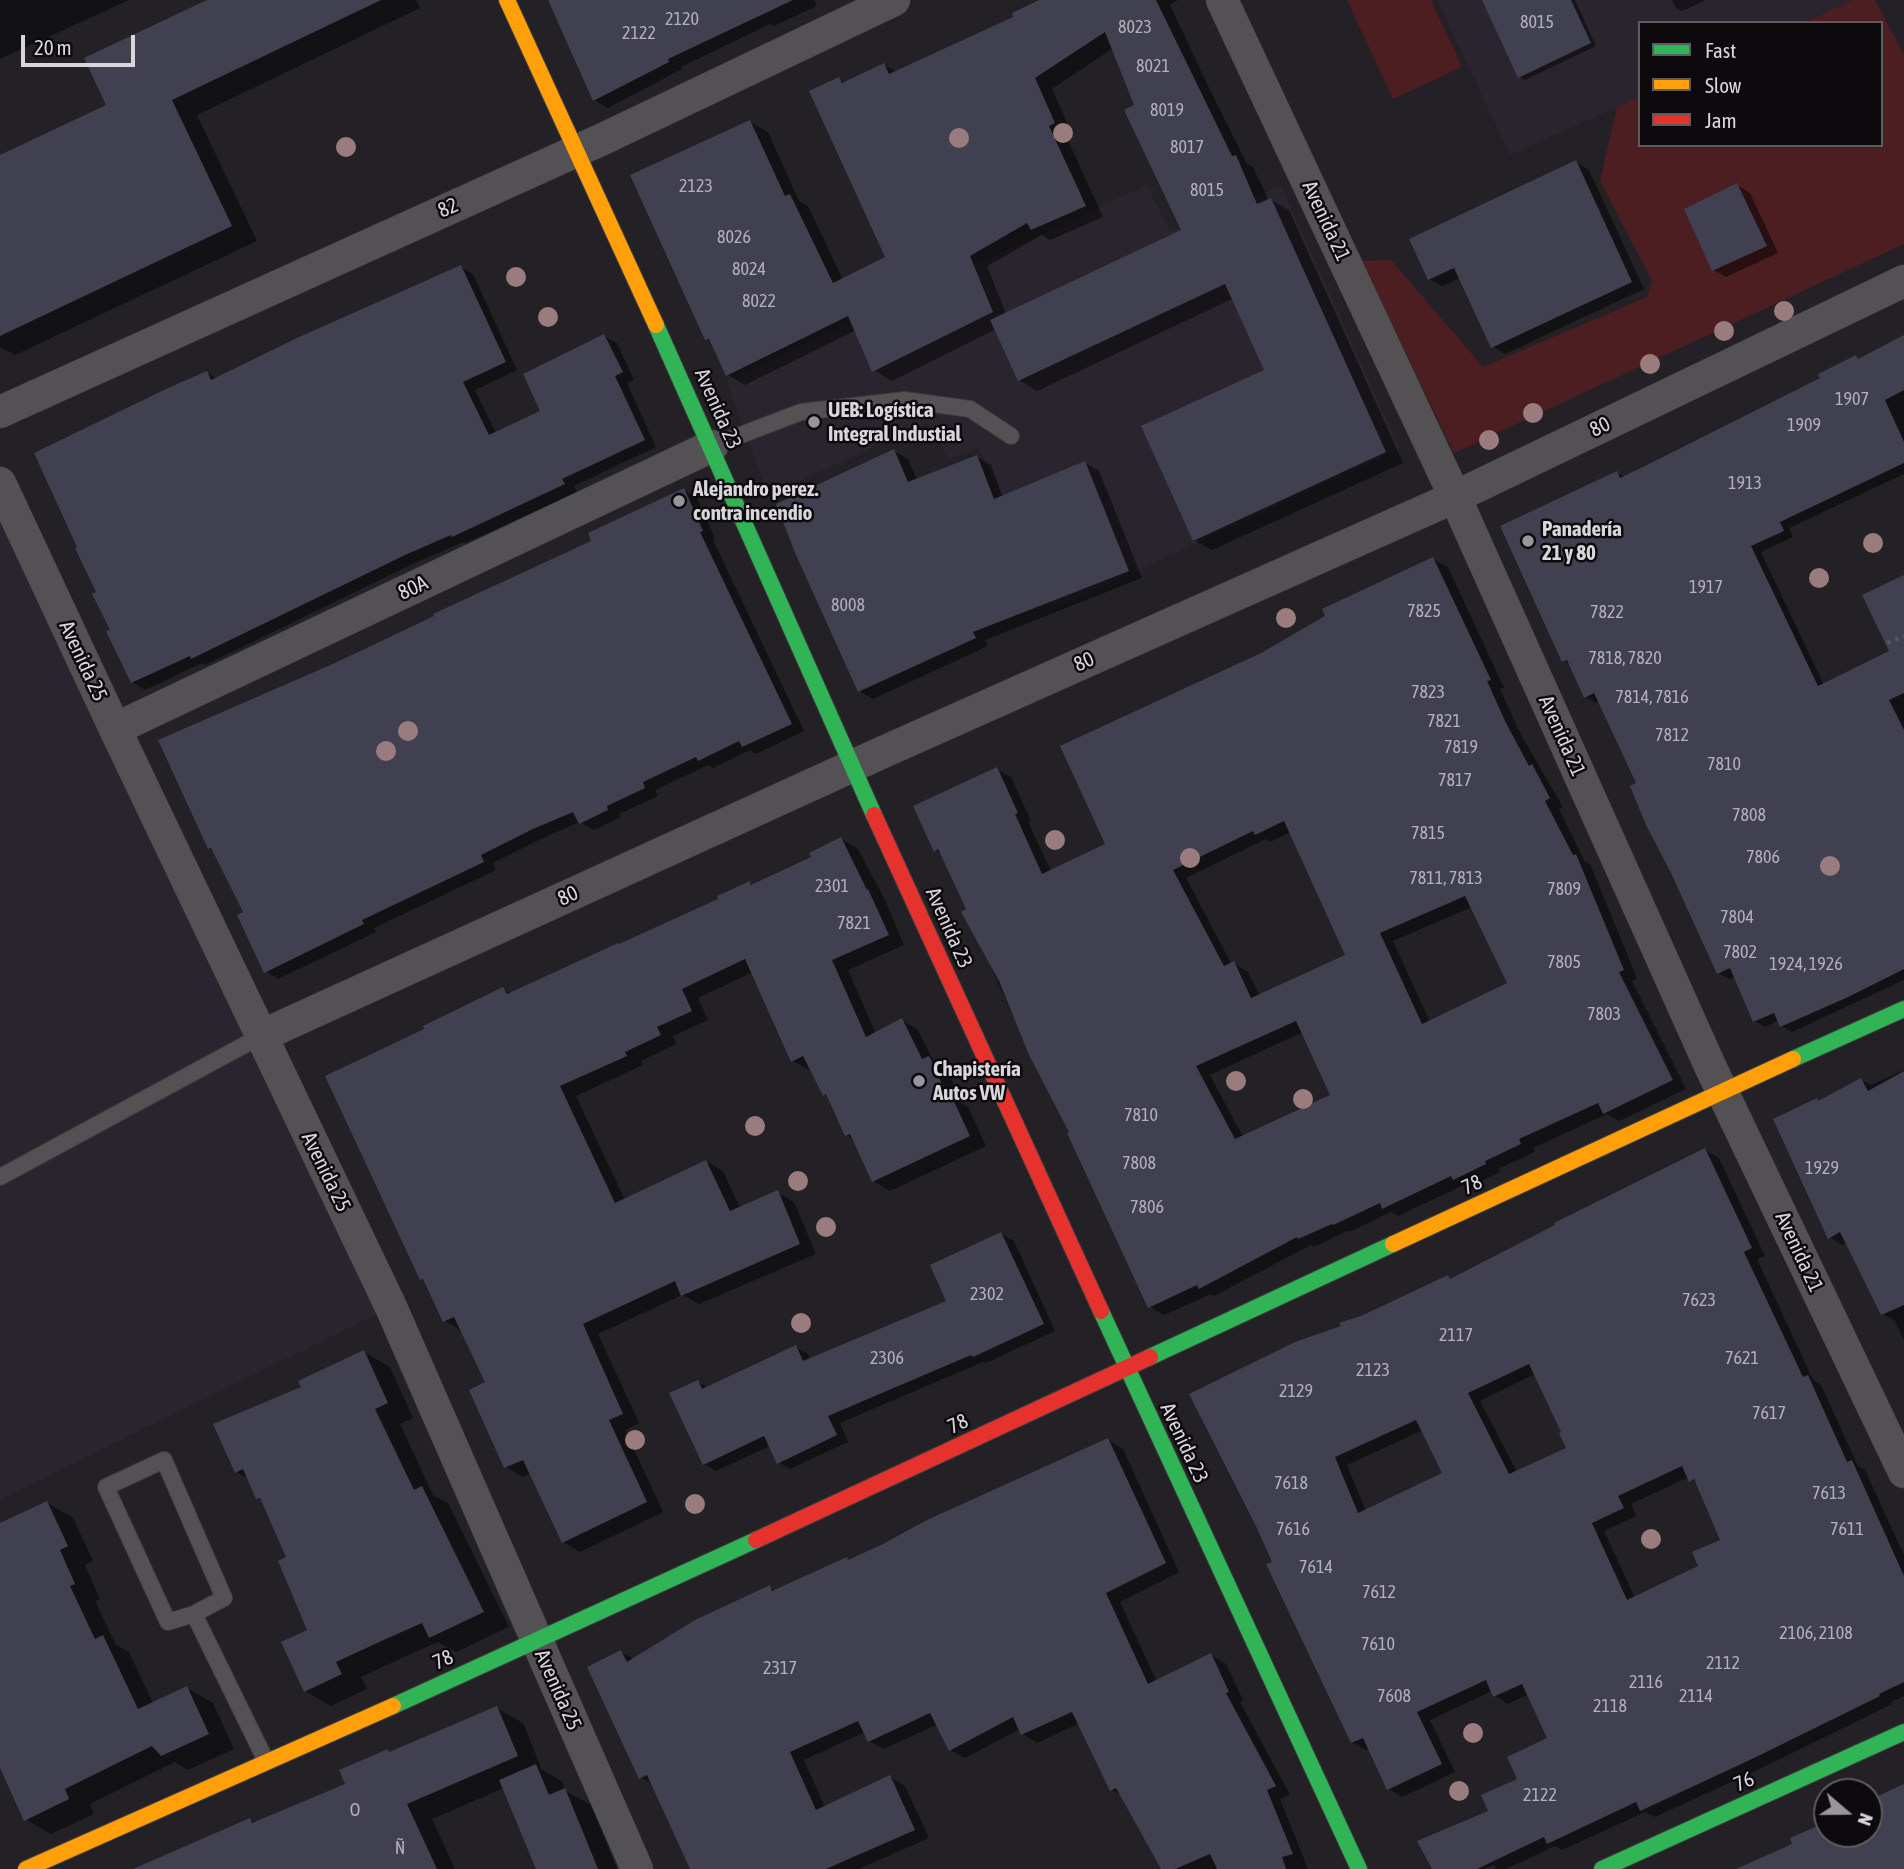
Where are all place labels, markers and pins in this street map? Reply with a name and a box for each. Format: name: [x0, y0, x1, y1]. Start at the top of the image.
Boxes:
place label: UEB: Logística Integral Industial: [828, 397, 961, 447]
marker: UEB: Logística Integral Industial: [806, 414, 822, 430]
place label: Alejandro perez. contra incendio: [693, 476, 818, 526]
marker: Alejandro perez. contra incendio: [671, 493, 687, 509]
place label: Panadería 21 y 80: [1542, 516, 1622, 566]
marker: Panadería 21 y 80: [1520, 533, 1536, 549]
place label: Chapistería Autos VW: [933, 1056, 1021, 1106]
marker: Chapistería Autos VW: [911, 1073, 927, 1089]

